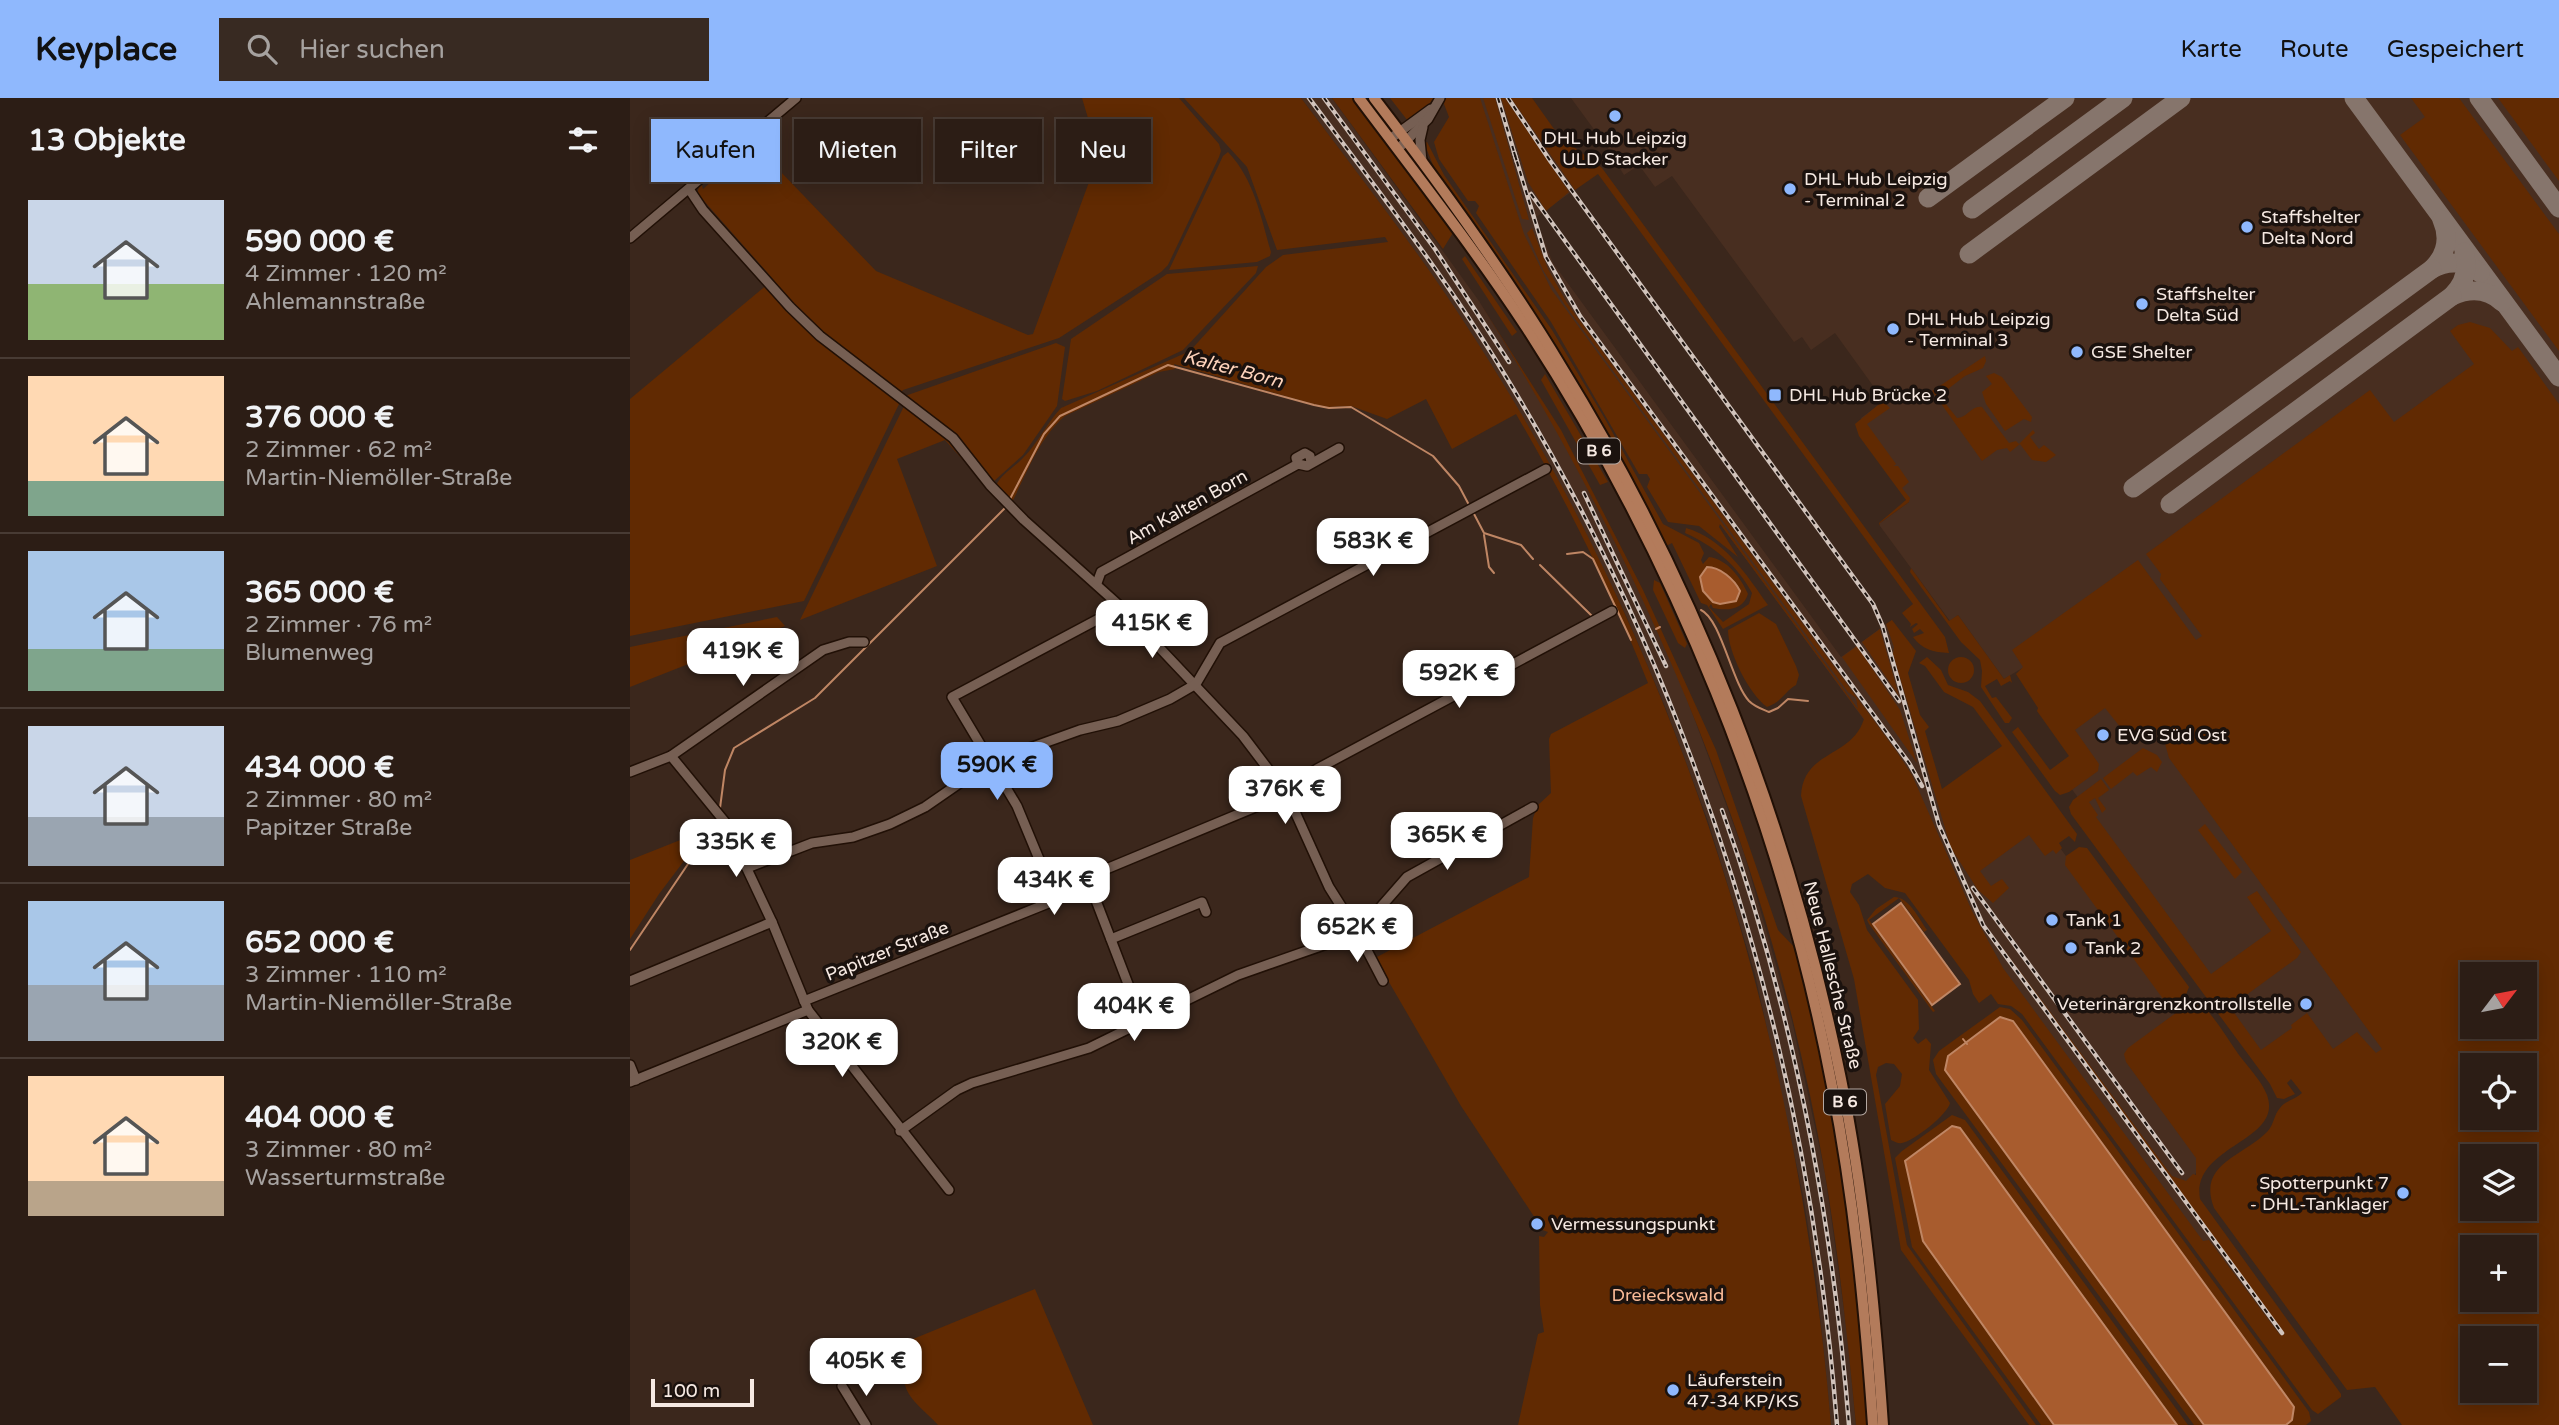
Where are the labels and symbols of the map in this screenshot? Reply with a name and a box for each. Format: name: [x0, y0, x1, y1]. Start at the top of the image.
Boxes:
marker: DHL Hub Leipzig ULD Stacker: [1607, 108, 1623, 124]
place label: DHL Hub Leipzig ULD Stacker: [1543, 127, 1687, 170]
place label: DHL Hub Leipzig - Terminal 2: [1804, 168, 1948, 211]
marker: DHL Hub Leipzig - Terminal 2: [1782, 181, 1798, 197]
place label: Staffshelter Delta Nord: [2261, 206, 2361, 249]
marker: Staffshelter Delta Nord: [2239, 219, 2255, 235]
place label: Staffshelter Delta Süd: [2156, 283, 2256, 326]
marker: Staffshelter Delta Süd: [2134, 296, 2150, 312]
place label: DHL Hub Leipzig - Terminal 3: [1907, 308, 2051, 351]
marker: DHL Hub Leipzig - Terminal 3: [1885, 321, 1901, 337]
place label: GSE Shelter: [2091, 341, 2192, 363]
marker: GSE Shelter: [2069, 344, 2085, 360]
water label: Kalter Born: [1181, 345, 1285, 393]
place label: DHL Hub Brücke 2: [1789, 384, 1947, 406]
marker: DHL Hub Brücke 2: [1767, 387, 1783, 403]
road number: B 6: [1578, 438, 1620, 464]
street label: Am Kalten Born: [1123, 465, 1251, 549]
pin: 583K €: [1316, 518, 1430, 578]
pin: 415K €: [1095, 601, 1209, 660]
pin: 419K €: [686, 628, 800, 688]
pin: 592K €: [1402, 650, 1516, 710]
place label: EVG Süd Ost: [2117, 724, 2227, 746]
marker: EVG Süd Ost: [2095, 727, 2111, 743]
pin: 590K €: [940, 742, 1054, 802]
pin: 376K €: [1228, 766, 1342, 826]
pin: 365K €: [1390, 812, 1504, 872]
pin: 335K €: [679, 820, 793, 879]
pin: 434K €: [997, 858, 1111, 917]
street label: Neue Hallesche Straße: [1799, 879, 1867, 1071]
pin: 652K €: [1300, 904, 1414, 964]
place label: Tank 1: [2066, 909, 2122, 931]
marker: Tank 1: [2044, 912, 2060, 928]
street label: Papitzer Straße: [822, 916, 952, 986]
place label: Tank 2: [2085, 937, 2141, 959]
marker: Tank 2: [2063, 940, 2079, 956]
north arrow: [2460, 962, 2538, 1040]
pin: 404K €: [1077, 984, 1191, 1043]
place label: Veterinärgrenzkontrollstelle: [2057, 993, 2292, 1015]
marker: Veterinärgrenzkontrollstelle: [2298, 996, 2314, 1012]
pin: 320K €: [785, 1020, 899, 1079]
road number: B 6: [1824, 1090, 1866, 1114]
place label: Spotterpunkt 7 - DHL-Tanklager: [2250, 1172, 2389, 1215]
marker: Spotterpunkt 7 - DHL-Tanklager: [2395, 1185, 2411, 1201]
place label: Vermessungspunkt: [1551, 1213, 1716, 1235]
marker: Vermessungspunkt: [1529, 1216, 1545, 1232]
park label: Dreieckswald: [1612, 1284, 1724, 1306]
pin: 405K €: [809, 1338, 923, 1398]
place label: Läuferstein 47-34 KP/KS: [1687, 1369, 1799, 1412]
scale bar: [651, 1376, 754, 1408]
marker: Läuferstein 47-34 KP/KS: [1665, 1382, 1681, 1398]

